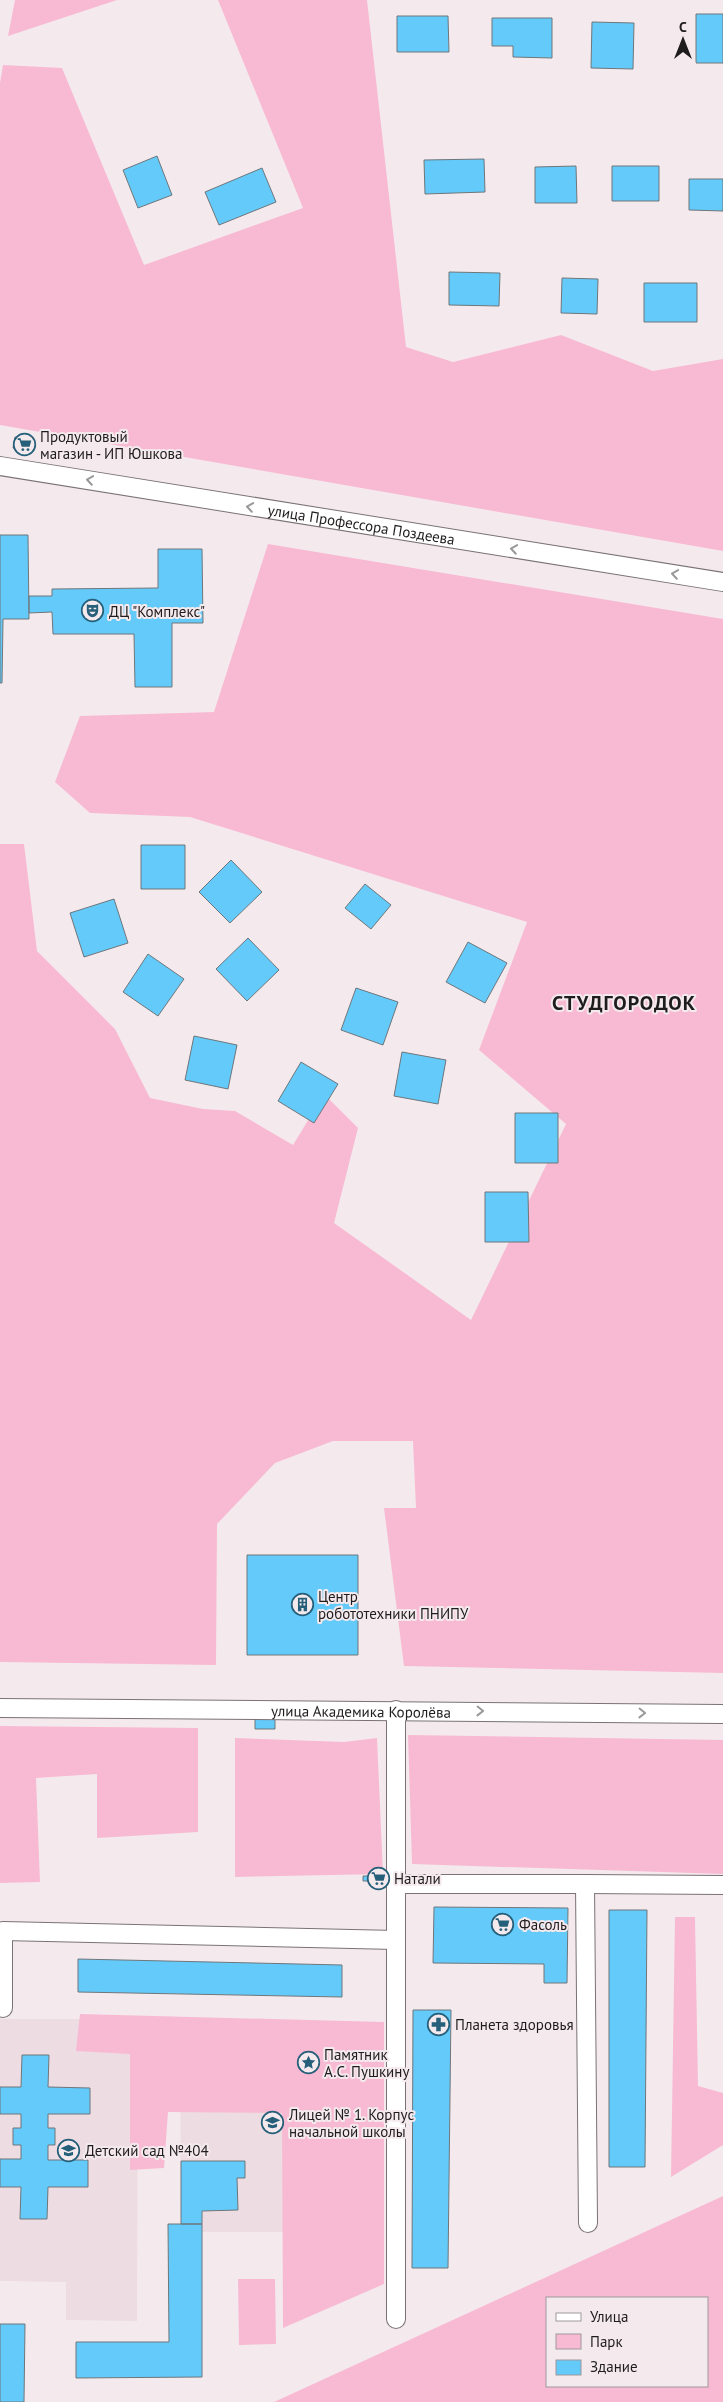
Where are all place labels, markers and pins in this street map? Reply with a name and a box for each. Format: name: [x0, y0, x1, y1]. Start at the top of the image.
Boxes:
place label: Продуктовый магазин - ИП Юшкова: [40, 427, 183, 463]
supermarket icon: Продуктовый магазин - ИП Юшкова: [12, 433, 36, 457]
theatre icon: ДЦ "Комплекс": [81, 599, 105, 623]
place label: ДЦ "Комплекс": [109, 602, 205, 621]
place label: Центр робототехники ПНИПУ: [318, 1587, 469, 1623]
building icon: Центр робототехники ПНИПУ: [290, 1593, 314, 1617]
supermarket icon: Натали: [366, 1866, 390, 1890]
place label: Натали: [394, 1869, 441, 1888]
supermarket icon: Фасоль: [491, 1912, 515, 1936]
place label: Фасоль: [519, 1915, 567, 1934]
pharmacy icon: Планета здоровья: [427, 2012, 451, 2036]
place label: Планета здоровья: [455, 2015, 574, 2034]
place label: Памятник А.С. Пушкину: [324, 2045, 409, 2081]
place icon: Памятник А.С. Пушкину: [296, 2051, 320, 2075]
place label: Лицей № 1. Корпус начальной школы: [288, 2105, 414, 2141]
school or university icon: Лицей № 1. Корпус начальной школы: [261, 2111, 285, 2135]
school or university icon: Детский сад №404: [57, 2138, 81, 2162]
place label: Детский сад №404: [85, 2141, 209, 2160]

